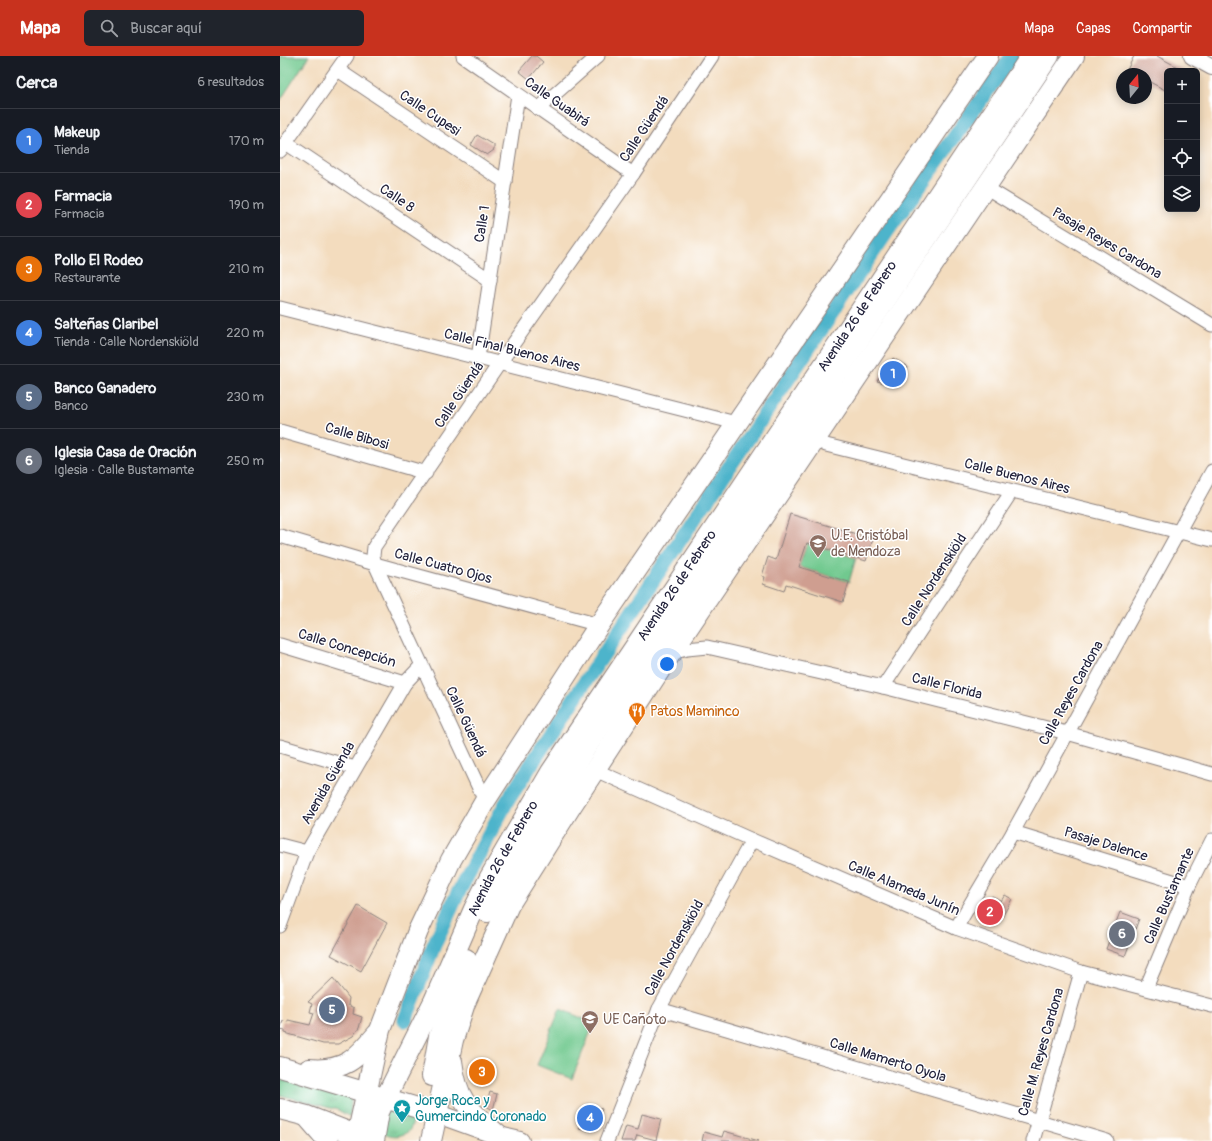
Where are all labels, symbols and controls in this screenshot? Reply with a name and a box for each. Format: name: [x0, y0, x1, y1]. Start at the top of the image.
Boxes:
search box: [84, 10, 364, 46]
text: Mapa: [20, 16, 60, 40]
icon: search: [98, 17, 120, 39]
text: Buscar aquí: [130, 19, 202, 38]
text: Mapa: [1024, 20, 1054, 37]
text: Capas: [1076, 20, 1111, 37]
text: Compartir: [1133, 20, 1192, 37]
north arrow: [1116, 68, 1152, 104]
map controls: [1164, 68, 1200, 212]
button: +: [1164, 68, 1200, 104]
text: Cerca: [16, 72, 57, 93]
street label: Calle Guabirá: [521, 73, 593, 131]
text: 6 resultados: [197, 74, 264, 90]
street label: Calle Cupesi: [396, 86, 464, 140]
street label: Calle Güendá: [616, 93, 672, 165]
button: −: [1164, 104, 1200, 140]
text: Makeup: [54, 123, 100, 142]
text: 1: [26, 133, 32, 149]
text: 170 m: [229, 133, 264, 149]
button: locate: [1164, 140, 1200, 176]
text: Tienda: [54, 142, 89, 158]
button: layers: [1164, 176, 1200, 212]
street label: Calle 8: [376, 180, 418, 216]
text: Farmacia: [54, 187, 112, 206]
text: 2: [25, 197, 33, 213]
text: 190 m: [229, 197, 264, 213]
street label: Calle 1: [471, 204, 493, 244]
street label: Pasaje Reyes Cardona: [1049, 204, 1165, 282]
text: Farmacia: [54, 206, 104, 222]
text: Pollo El Rodeo: [54, 251, 143, 270]
street label: Avenida 26 de Febrero: [814, 257, 900, 374]
text: 3: [25, 261, 33, 277]
text: 210 m: [228, 261, 264, 277]
text: Restaurante: [54, 270, 120, 286]
text: Salteñas Claribel: [54, 315, 158, 334]
text: 4: [25, 325, 33, 341]
text: 220 m: [226, 325, 264, 341]
street label: Calle Final Buenos Aires: [442, 325, 582, 375]
text: Tienda · Calle Nordenskiöld: [54, 334, 199, 350]
street label: Calle Güendá: [431, 359, 487, 431]
pin: 1: [880, 359, 906, 389]
text: Banco Ganadero: [54, 379, 156, 398]
text: 5: [25, 389, 33, 405]
text: 230 m: [227, 389, 264, 405]
text: Banco: [54, 398, 88, 414]
street label: Calle Bibosi: [323, 419, 391, 453]
text: Iglesia Casa de Oración: [54, 443, 197, 462]
text: 6: [25, 453, 33, 469]
text: 250 m: [226, 453, 264, 469]
street label: Calle Buenos Aires: [963, 455, 1072, 497]
text: Iglesia · Calle Bustamante: [54, 462, 194, 478]
street label: Avenida 26 de Febrero: [633, 526, 720, 644]
place label: U.E. Cristóbal de Mendoza: [831, 527, 908, 560]
street label: Calle Nordenskiöld: [898, 530, 970, 630]
school or university icon: U.E. Cristóbal de Mendoza: [808, 533, 828, 558]
street label: Calle Cuatro Ojos: [392, 545, 494, 587]
street label: Calle Concepción: [296, 625, 398, 671]
street label: Calle Reyes Cardona: [1035, 638, 1107, 748]
your location: [657, 654, 677, 674]
street label: Calle Florida: [910, 669, 984, 703]
street label: Calle Güendá: [442, 684, 490, 760]
restaurant icon: Patos Maminco: [627, 701, 647, 726]
place label: Patos Maminco: [650, 703, 740, 720]
street label: Avenida Güenda: [298, 739, 358, 827]
street label: Avenida 26 de Febrero: [464, 797, 542, 918]
street label: Pasaje Dalence: [1062, 823, 1150, 865]
street label: Calle Bustamante: [1140, 845, 1198, 947]
street label: Calle Alameda Junín: [845, 857, 963, 919]
street label: Calle Nordenskiöld: [641, 897, 707, 999]
pin: 2: [977, 897, 1003, 927]
pin: 6: [1109, 919, 1135, 949]
street label: Calle M. Reyes Cardona: [1015, 986, 1067, 1118]
pin: 5: [319, 995, 345, 1025]
school or university icon: UE Cañoto: [580, 1009, 600, 1034]
place label: UE Cañoto: [603, 1011, 667, 1028]
street label: Calle Mamerto Oyola: [828, 1034, 948, 1086]
pin: 3: [469, 1057, 495, 1087]
place label: Jorge Roca y Gumercindo Coronado: [415, 1092, 547, 1125]
place icon: Jorge Roca y Gumercindo Coronado: [392, 1098, 412, 1123]
pin: 4: [577, 1103, 603, 1133]

